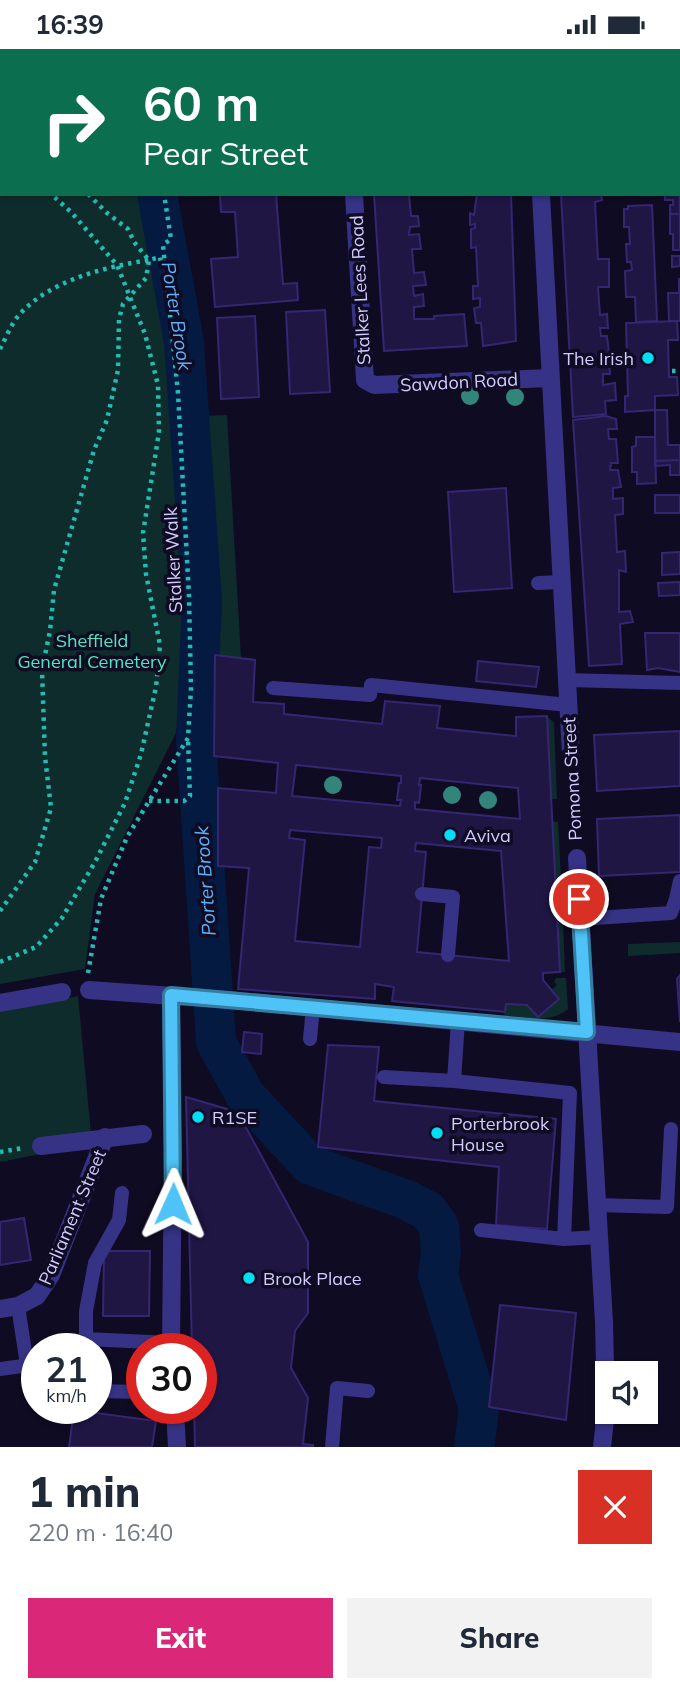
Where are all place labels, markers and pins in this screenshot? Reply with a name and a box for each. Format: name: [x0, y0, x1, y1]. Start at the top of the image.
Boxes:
place label: The Irish: [563, 347, 634, 370]
marker: The Irish: [640, 350, 656, 366]
place label: Aviva: [464, 824, 511, 847]
marker: Aviva: [442, 827, 458, 843]
pin: [549, 869, 609, 929]
place label: R1SE: [212, 1106, 257, 1129]
marker: R1SE: [190, 1109, 206, 1125]
place label: Porterbrook House: [451, 1112, 550, 1156]
marker: Porterbrook House: [429, 1125, 445, 1141]
place label: Brook Place: [263, 1267, 362, 1290]
marker: Brook Place: [241, 1270, 257, 1286]

